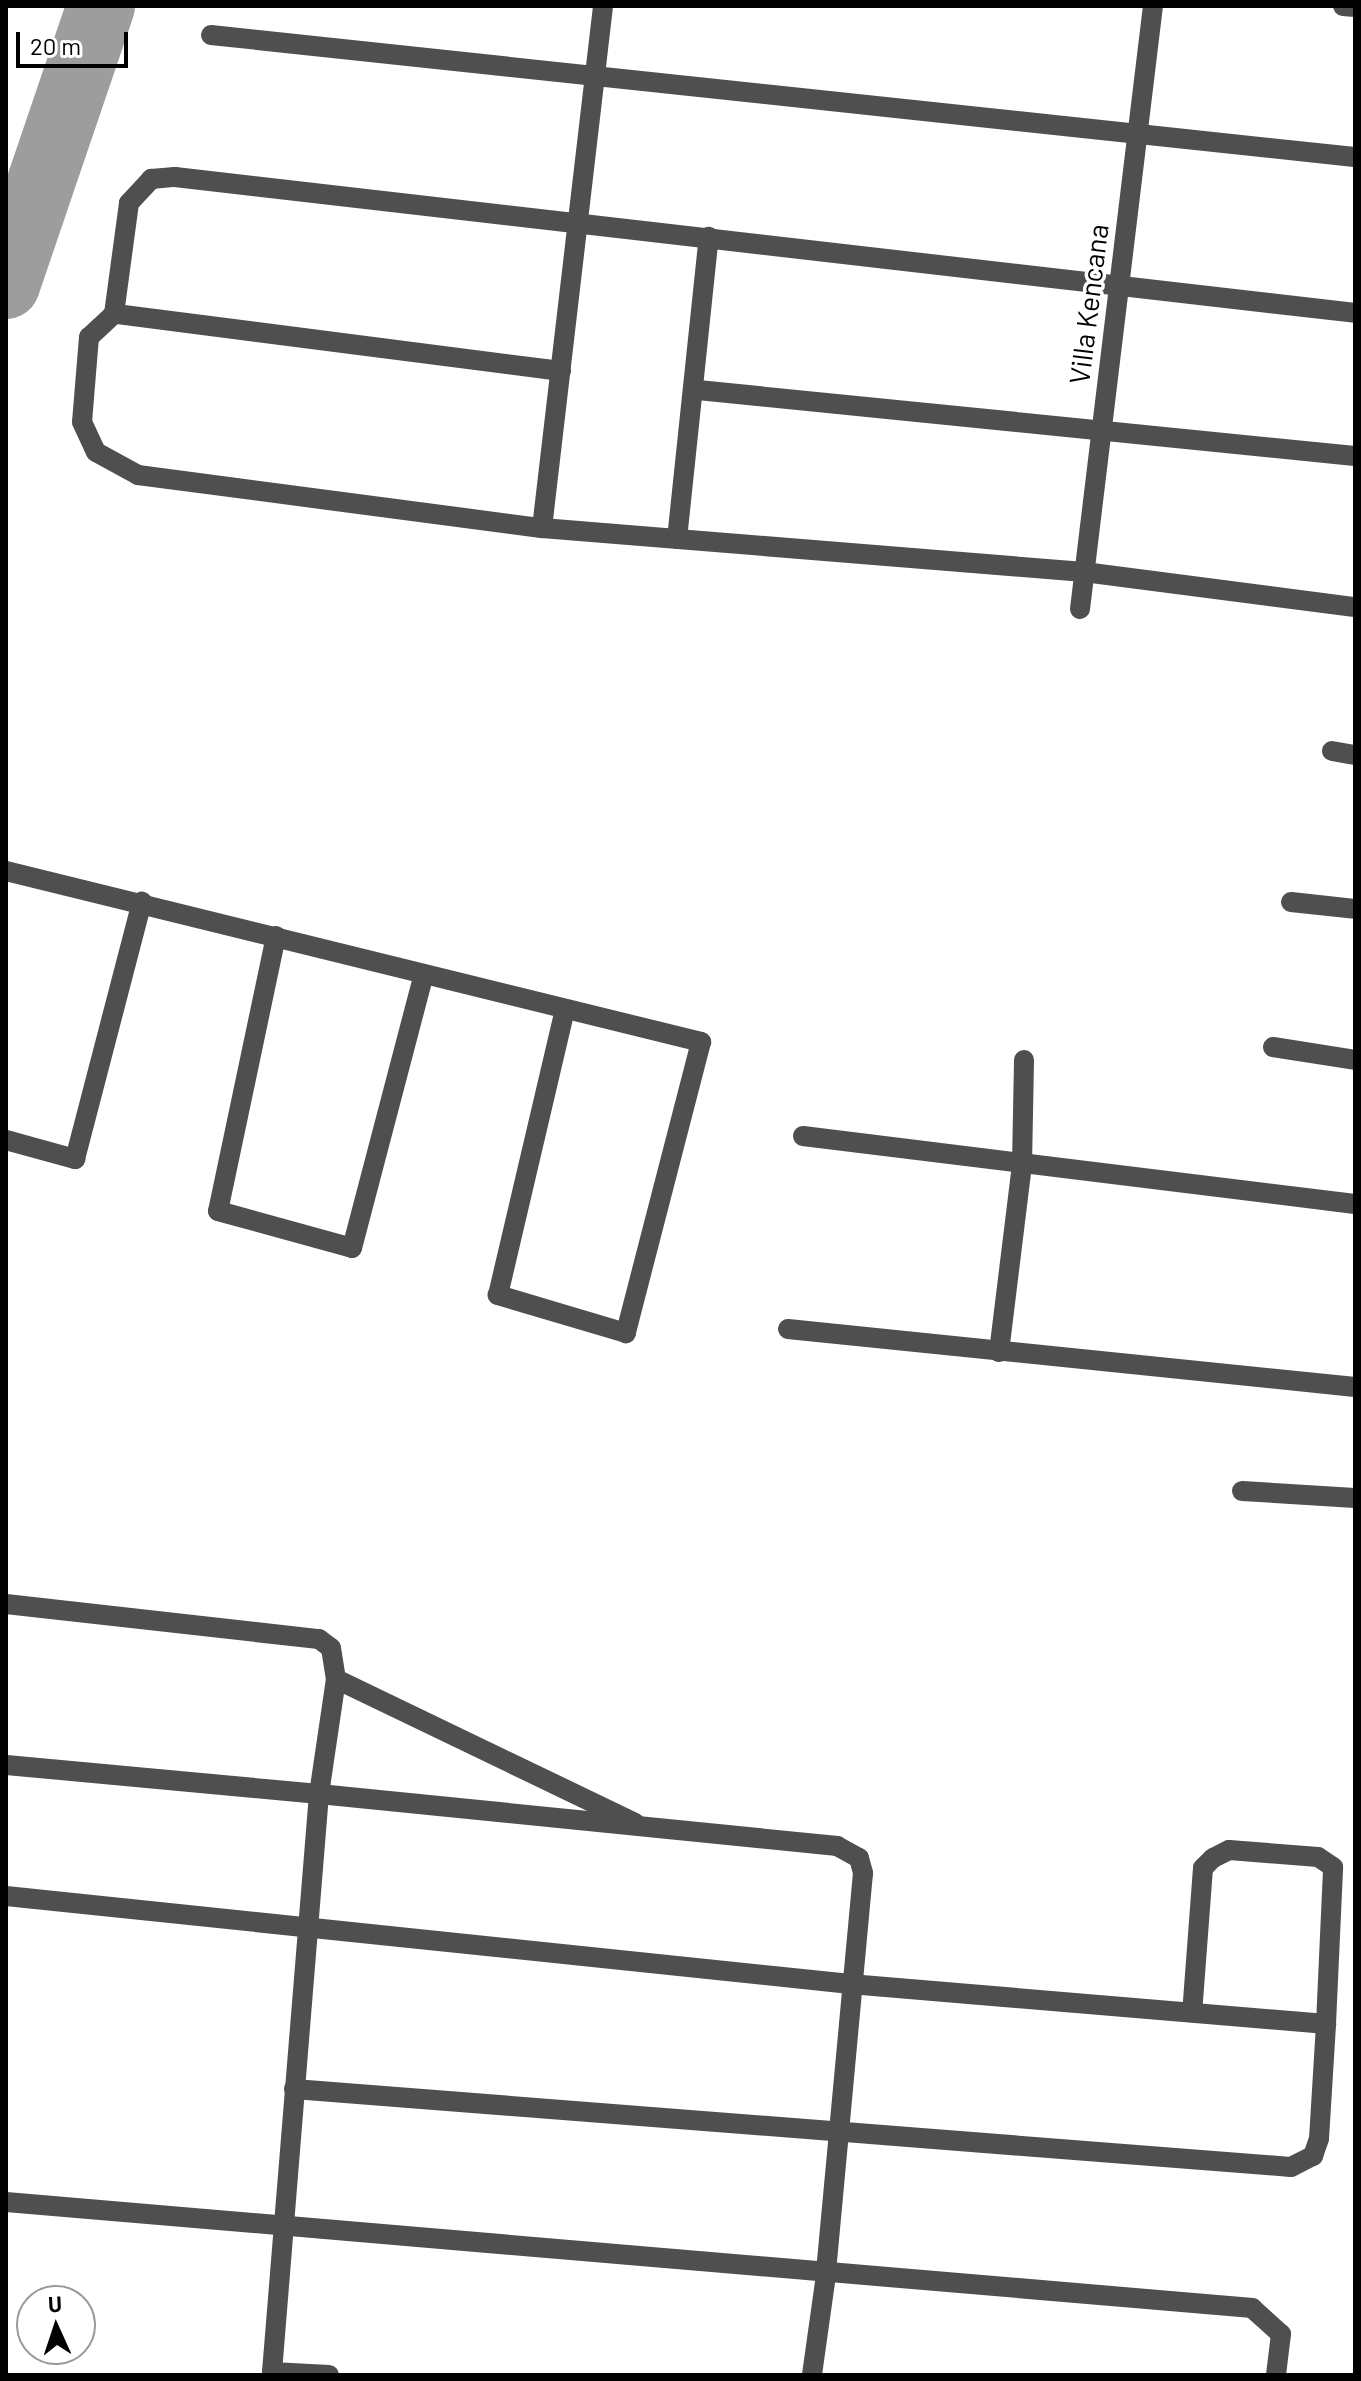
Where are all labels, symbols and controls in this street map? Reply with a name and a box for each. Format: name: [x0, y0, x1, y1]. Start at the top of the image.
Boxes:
scale bar: [20, 16, 132, 66]
text: 20 m: [30, 31, 81, 60]
street label: Villa Kencana: [1062, 222, 1114, 386]
north arrow: [16, 2285, 96, 2365]
text: U: [47, 2290, 62, 2316]

